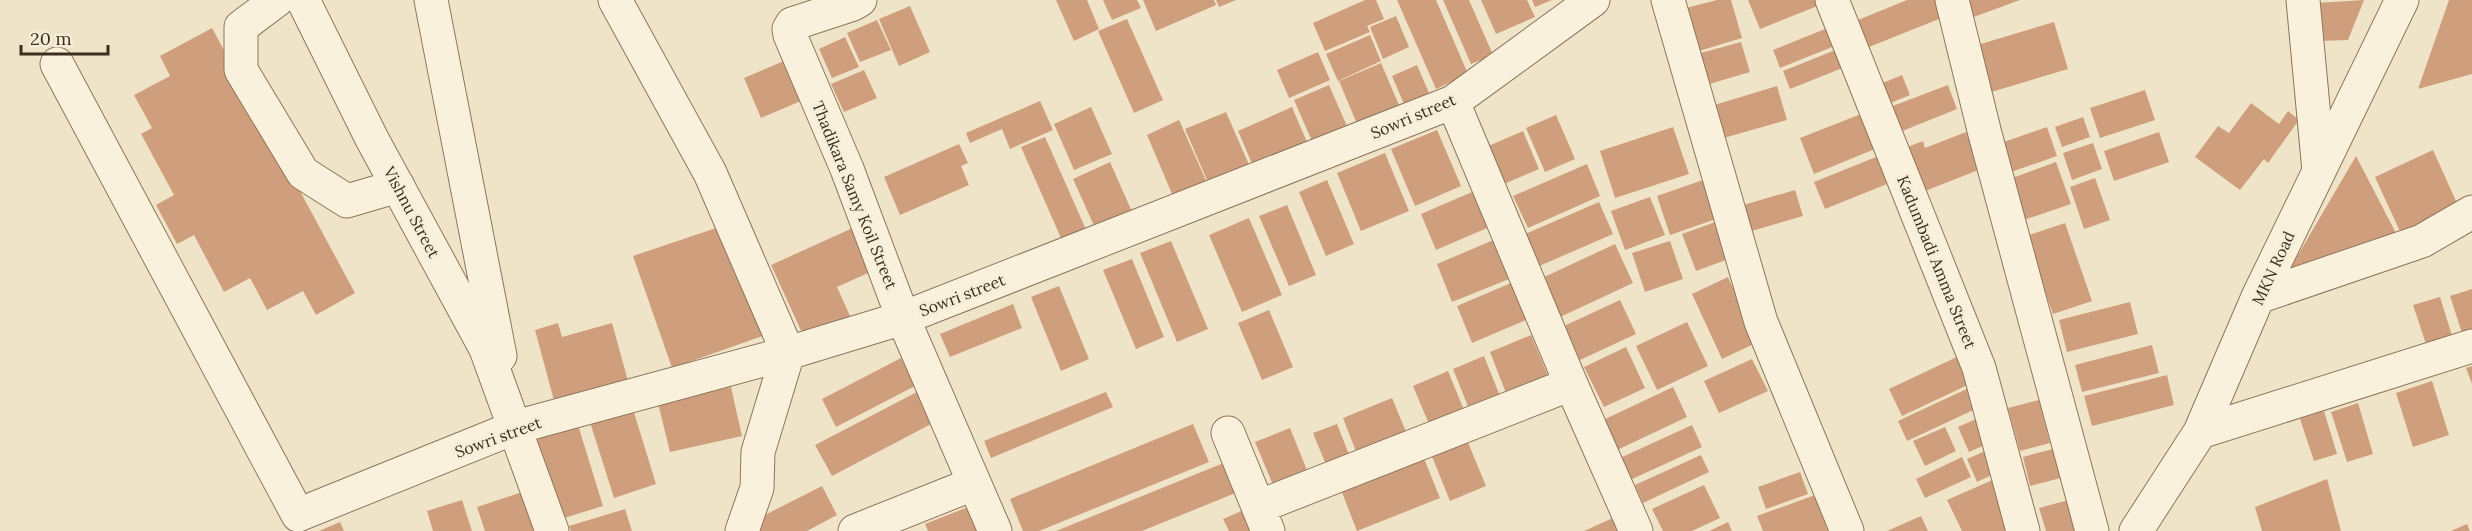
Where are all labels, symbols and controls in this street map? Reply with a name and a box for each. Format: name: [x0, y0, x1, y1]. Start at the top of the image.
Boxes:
scale bar: [21, 18, 108, 56]
text: 20 m: [30, 27, 72, 50]
street label: Sowri street: [1367, 89, 1459, 143]
street label: Thadikara Samy Koil Street: [808, 98, 902, 293]
street label: Vishnu Street: [379, 162, 445, 262]
street label: Kadumbadi Amma Street: [1893, 173, 1981, 352]
street label: MKN Road: [2247, 228, 2299, 308]
street label: Sowri street: [916, 269, 1009, 321]
street label: Sowri street: [452, 412, 545, 462]

